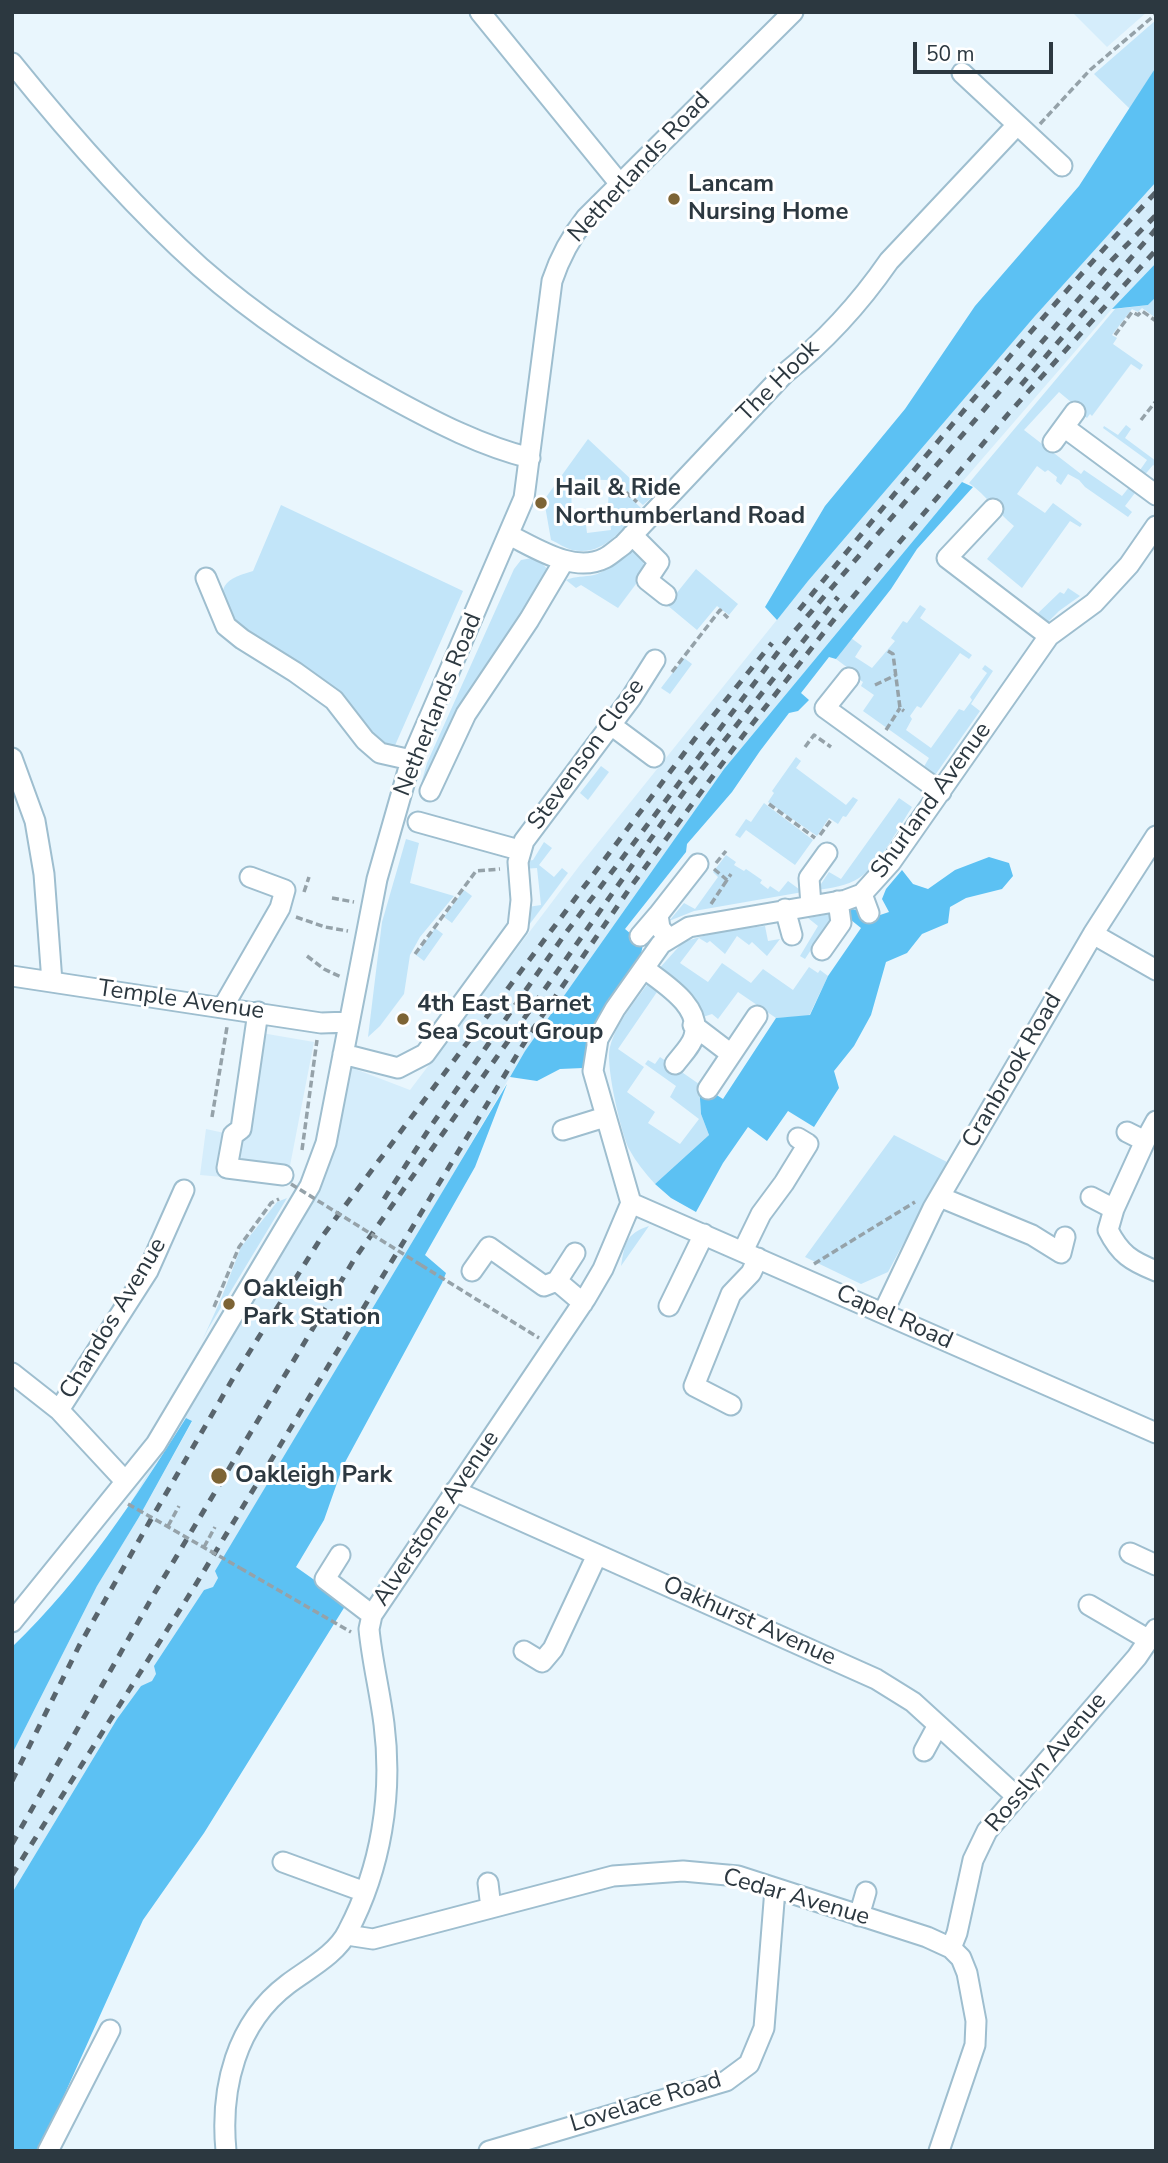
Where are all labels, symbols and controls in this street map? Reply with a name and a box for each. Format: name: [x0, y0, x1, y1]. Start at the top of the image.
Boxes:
scale bar: [916, 28, 1056, 72]
text: 50 m: [926, 40, 975, 68]
street label: Netherlands Road: [563, 87, 717, 249]
place label: Lancam Nursing Home: [688, 171, 848, 227]
marker: Lancam Nursing Home: [666, 191, 682, 207]
street label: The Hook: [732, 335, 826, 429]
place label: Hail & Ride Northumberland Road: [555, 475, 805, 531]
marker: Hail & Ride Northumberland Road: [533, 495, 549, 511]
street label: Netherlands Road: [389, 609, 489, 801]
street label: Stevenson Close: [523, 674, 651, 836]
street label: Shurland Avenue: [866, 717, 998, 885]
street label: Temple Avenue: [96, 975, 266, 1027]
street label: Cranbrook Road: [957, 988, 1069, 1154]
place label: 4th East Barnet Sea Scout Group: [417, 991, 603, 1047]
marker: 4th East Barnet Sea Scout Group: [395, 1011, 411, 1027]
street label: Chandos Avenue: [55, 1233, 173, 1405]
place label: Oakleigh Park Station: [243, 1276, 381, 1332]
street label: Capel Road: [831, 1280, 957, 1356]
marker: Oakleigh Park Station: [221, 1296, 237, 1312]
street label: Alverstone Avenue: [368, 1426, 506, 1612]
place label: Oakleigh Park: [235, 1462, 392, 1490]
marker: Oakleigh Park: [209, 1466, 229, 1486]
street label: Oakhurst Avenue: [658, 1571, 840, 1673]
street label: Rosslyn Avenue: [980, 1688, 1114, 1838]
street label: Cedar Avenue: [719, 1863, 873, 1933]
street label: Lovelace Road: [567, 2066, 725, 2140]

